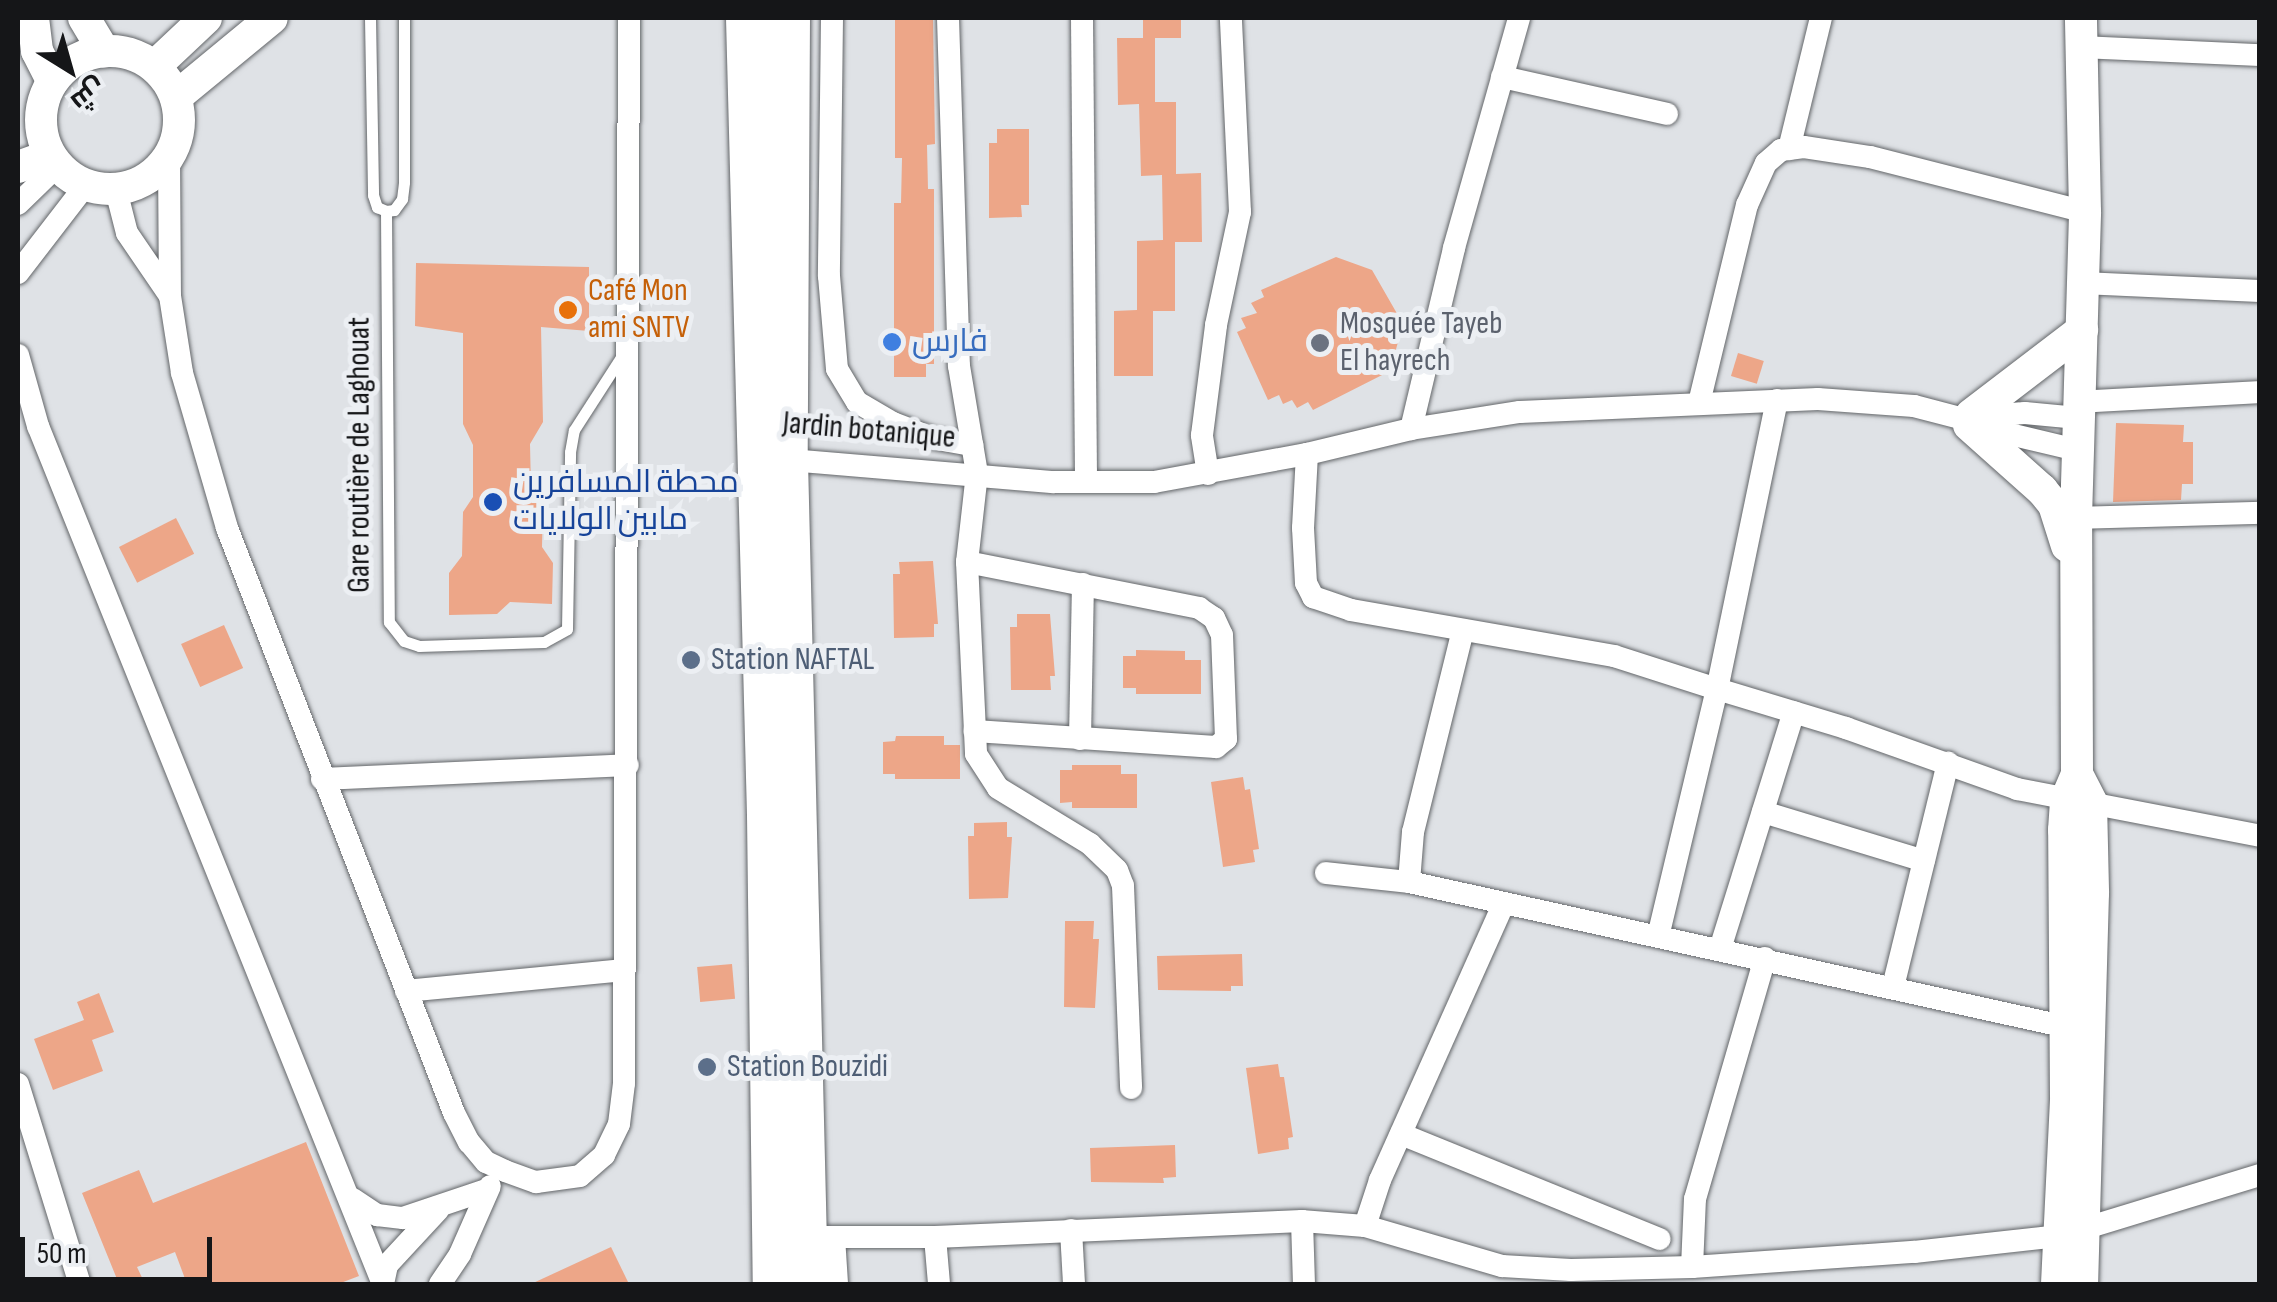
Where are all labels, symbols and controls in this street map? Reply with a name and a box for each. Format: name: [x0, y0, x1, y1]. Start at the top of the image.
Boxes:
north arrow: [20, 20, 120, 120]
text: ش: [64, 70, 113, 118]
place label: Café Mon ami SNTV: [588, 273, 689, 348]
marker: Café Mon ami SNTV: [557, 299, 579, 321]
place label: Mosquée Tayeb El hayrech: [1340, 306, 1502, 381]
street label: Gare routière de Laghouat: [341, 317, 379, 593]
place label: فارس: [912, 323, 988, 361]
marker: فارس: [881, 331, 903, 353]
marker: Mosquée Tayeb El hayrech: [1309, 332, 1331, 354]
street label: Jardin botanique: [781, 404, 957, 458]
place label: محطة المسافرين مابين الولايات: [513, 465, 739, 540]
marker: محطة المسافرين مابين الولايات: [482, 491, 504, 513]
place label: Station NAFTAL: [711, 641, 874, 679]
marker: Station NAFTAL: [680, 649, 702, 671]
place label: Station Bouzidi: [727, 1048, 888, 1086]
marker: Station Bouzidi: [696, 1056, 718, 1078]
scale bar: [25, 1217, 218, 1279]
text: 50 m: [37, 1236, 86, 1272]

